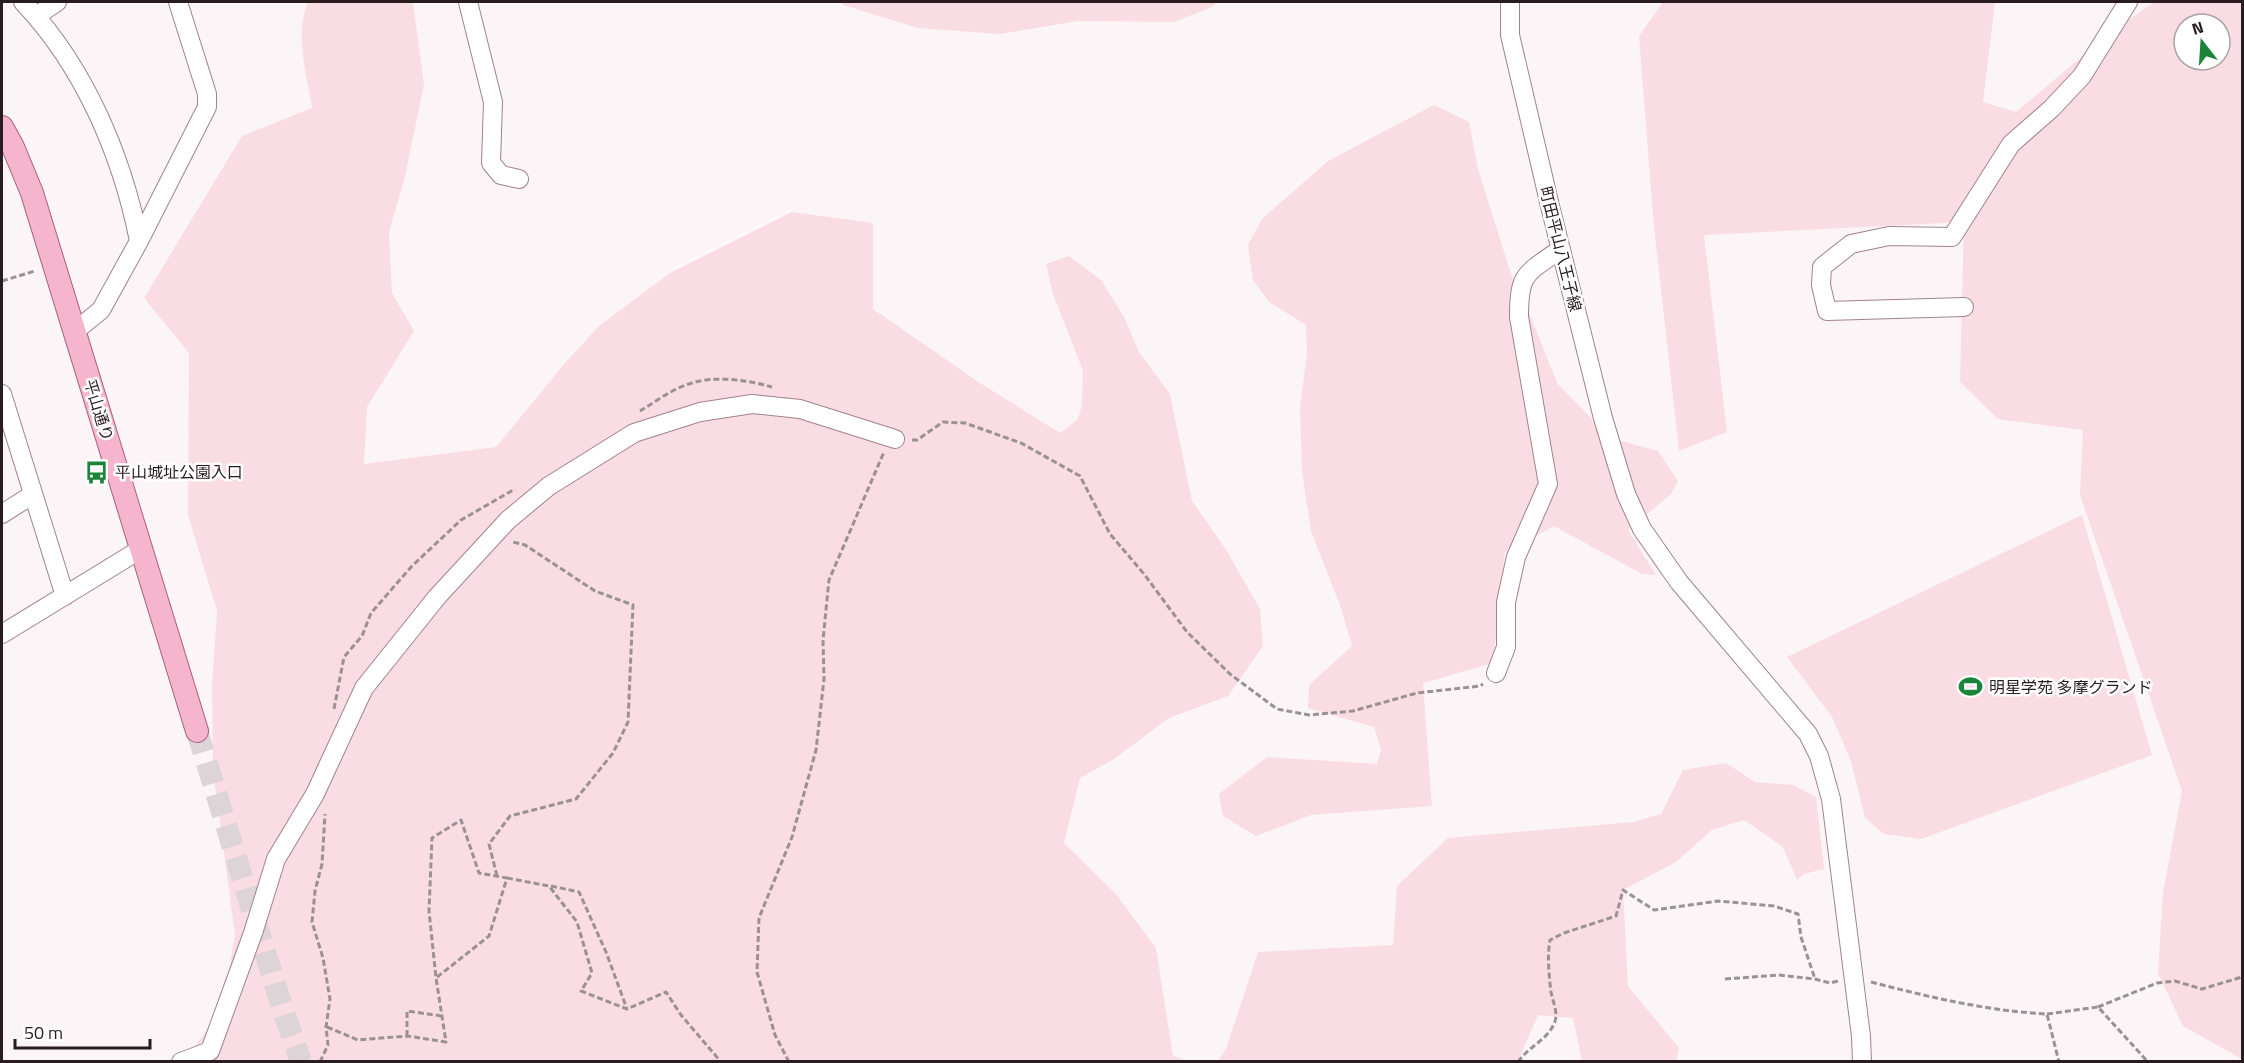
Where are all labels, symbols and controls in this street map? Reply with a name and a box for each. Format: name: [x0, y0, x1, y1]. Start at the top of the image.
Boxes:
north arrow: [2172, 12, 2232, 72]
text: N: [2189, 15, 2206, 41]
street label: 町田平山八王子線: [1534, 184, 1588, 314]
street label: 平山通り: [78, 376, 120, 444]
bus stop icon: 平山城址公園入口: [84, 459, 110, 485]
place label: 平山城址公園入口: [115, 460, 243, 484]
sports icon: 明星学苑 多摩グランド: [1958, 674, 1984, 700]
place label: 明星学苑 多摩グランド: [1989, 675, 2153, 699]
scale bar: [15, 1012, 150, 1050]
text: 50 m: [24, 1019, 63, 1046]

